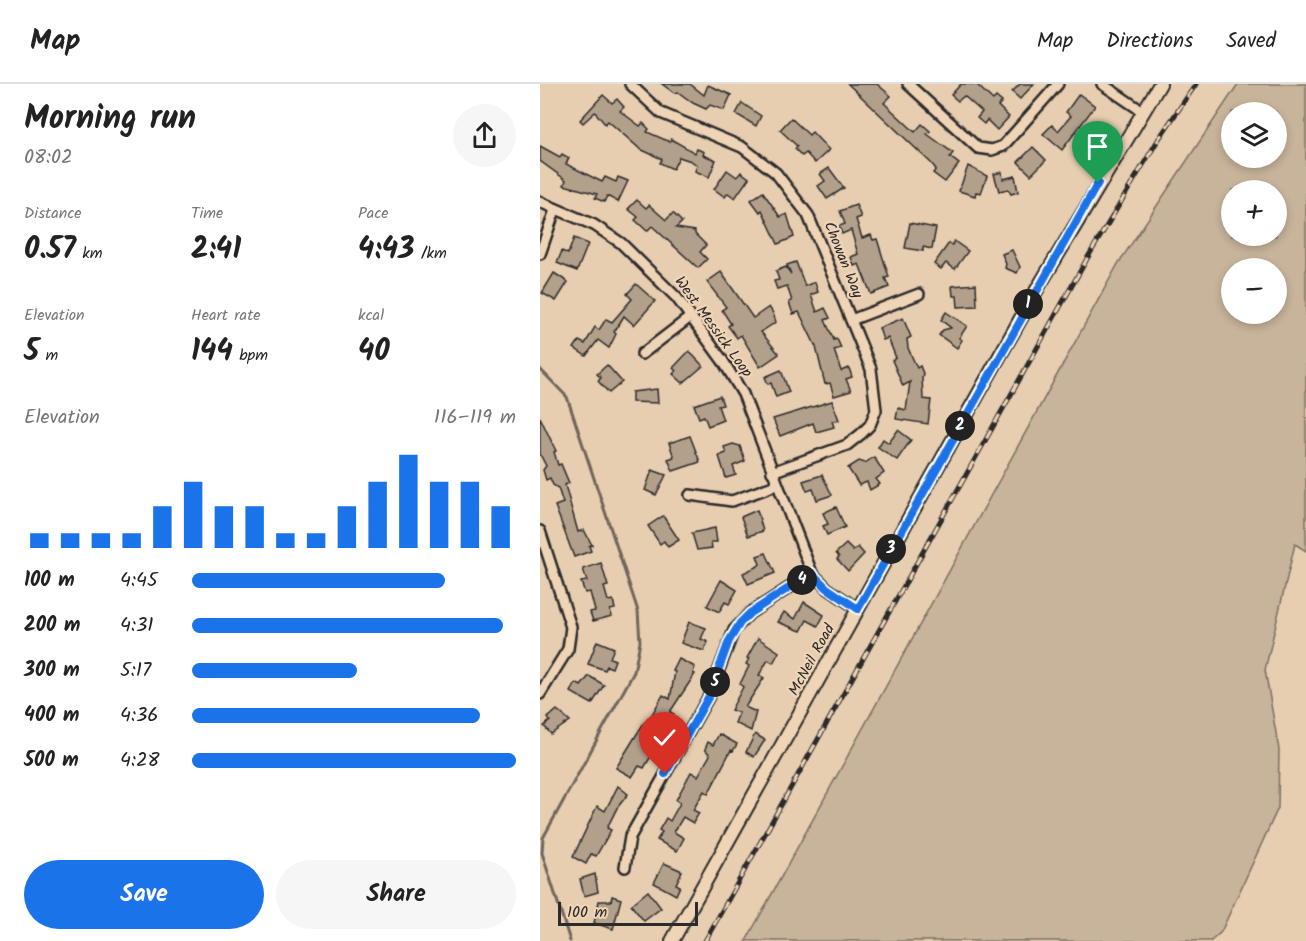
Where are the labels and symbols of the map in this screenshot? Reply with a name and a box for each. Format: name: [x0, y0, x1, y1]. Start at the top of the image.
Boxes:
pin: [1072, 121, 1123, 183]
street label: Chowan Way: [817, 218, 870, 303]
street label: West Messick Loop: [668, 271, 758, 383]
pin: 1: [1013, 289, 1043, 319]
pin: 2: [945, 411, 975, 441]
pin: 3: [876, 534, 906, 564]
pin: 4: [787, 565, 817, 595]
street label: McNeil Road: [782, 619, 842, 700]
pin: 5: [700, 667, 730, 697]
pin: [639, 712, 690, 774]
scale bar: [558, 899, 698, 926]

